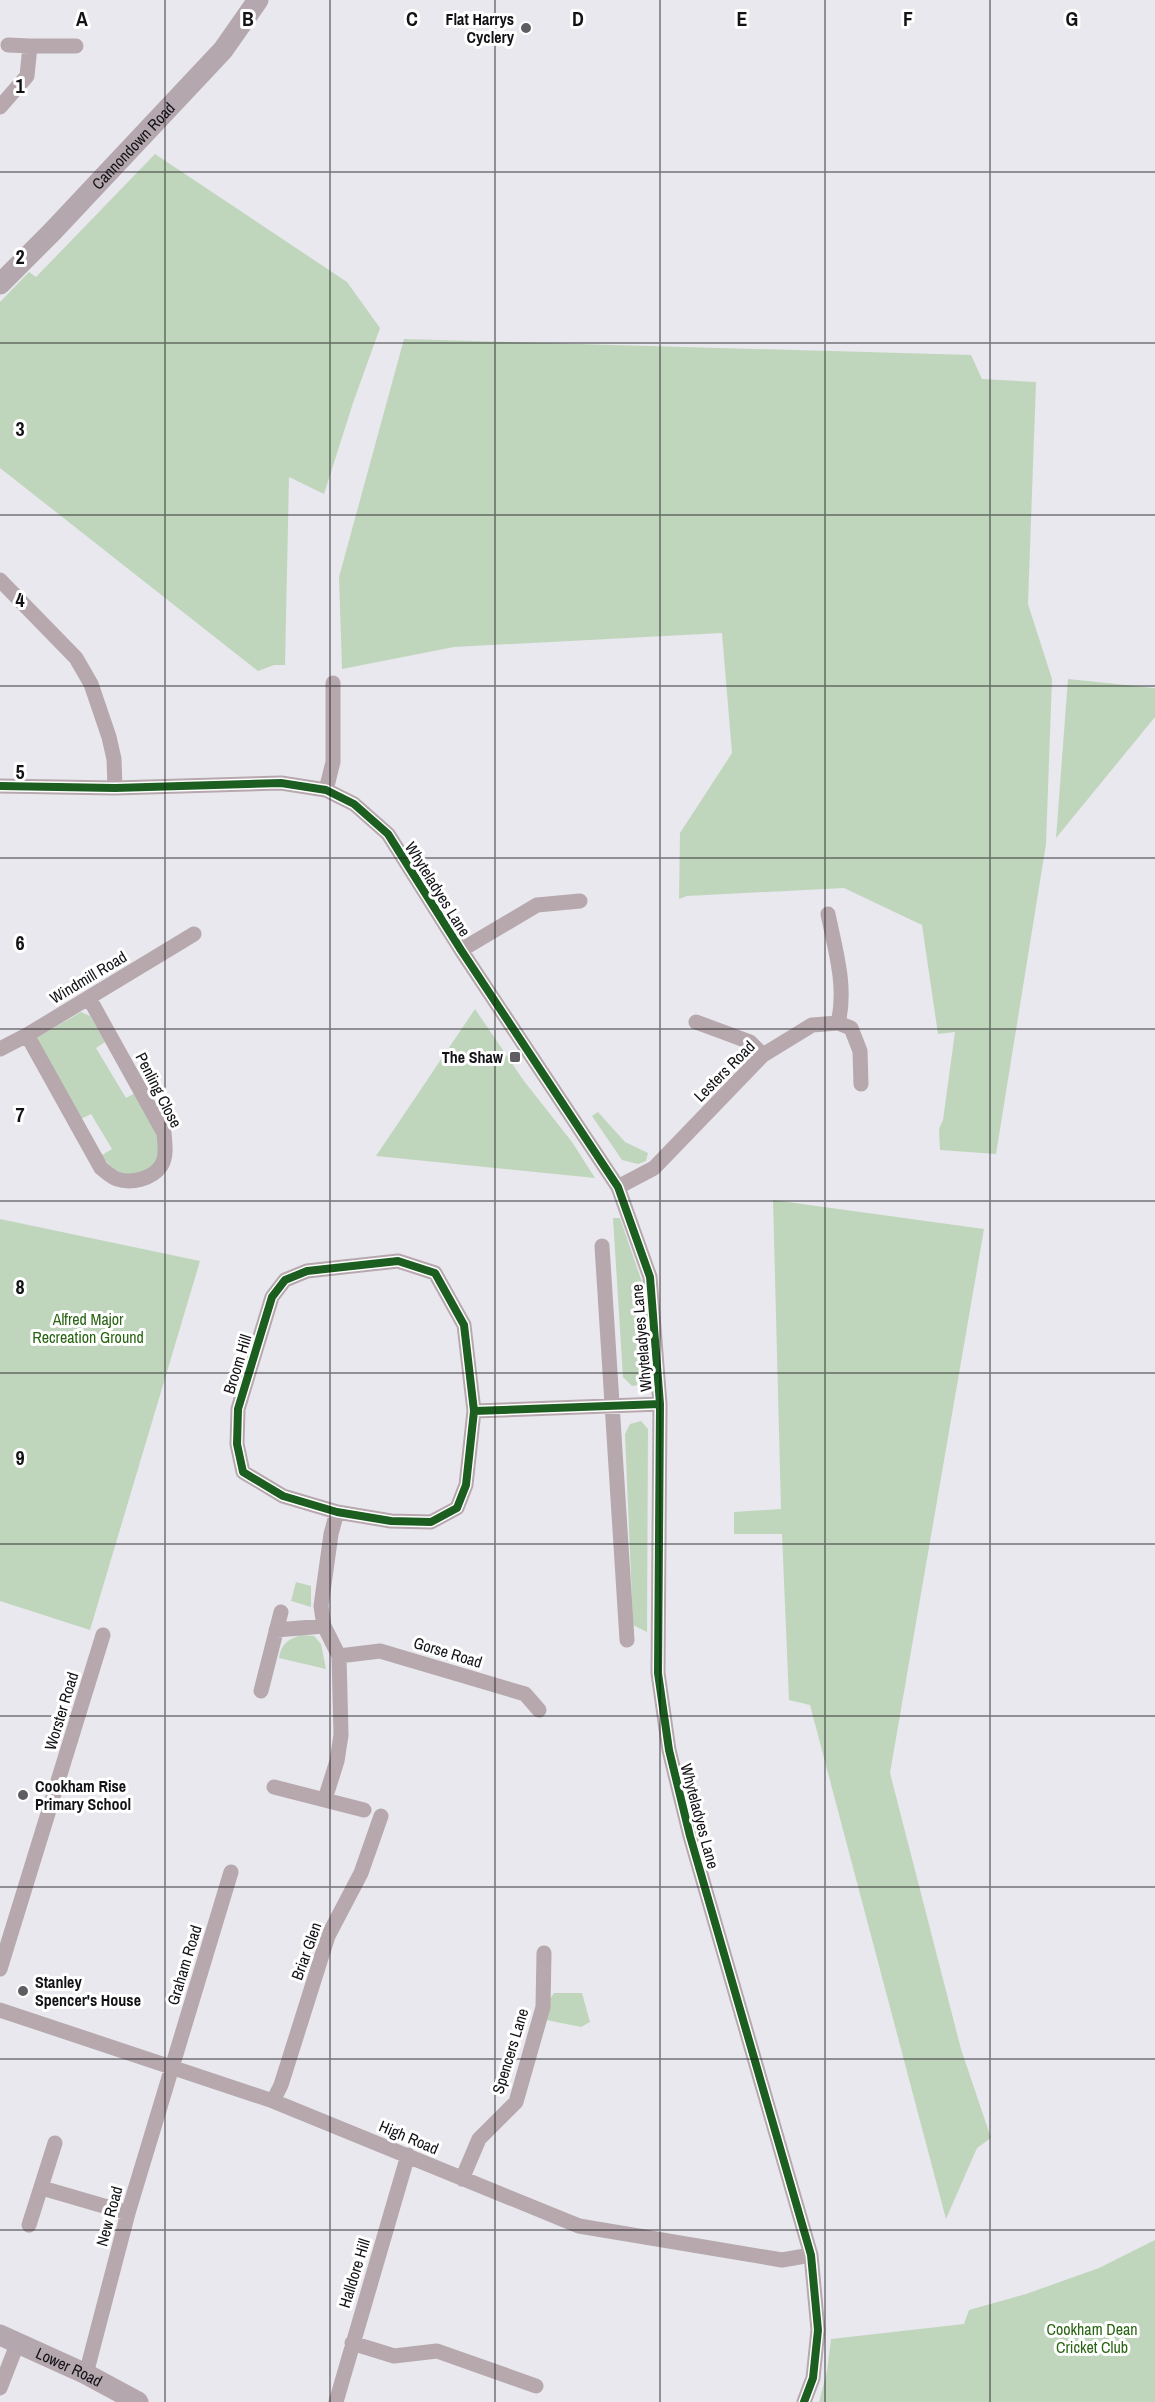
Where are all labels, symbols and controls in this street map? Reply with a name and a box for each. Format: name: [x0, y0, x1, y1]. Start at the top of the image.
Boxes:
text: A: [76, 5, 88, 32]
text: B: [242, 5, 254, 32]
text: C: [406, 5, 418, 32]
text: D: [572, 5, 584, 32]
text: E: [737, 5, 748, 32]
text: F: [903, 5, 913, 32]
text: G: [1066, 5, 1078, 32]
place label: Flat Harrys Cyclery: [445, 8, 515, 48]
marker: Flat Harrys Cyclery: [519, 21, 533, 35]
text: 1: [15, 72, 25, 99]
street label: Cannondown Road: [87, 97, 180, 194]
text: 2: [15, 243, 25, 270]
text: 3: [15, 415, 25, 442]
text: 4: [15, 586, 25, 613]
text: 5: [15, 758, 25, 785]
street label: Whyteladyes Lane: [400, 837, 476, 941]
text: 6: [15, 929, 25, 956]
street label: Windmill Road: [45, 945, 131, 1009]
street label: Lesters Road: [689, 1036, 759, 1106]
place label: The Shaw: [442, 1046, 504, 1068]
street label: Penling Close: [131, 1049, 187, 1131]
marker: The Shaw: [508, 1050, 522, 1064]
text: 7: [15, 1101, 25, 1128]
text: 8: [15, 1273, 25, 1300]
street label: Whyteladyes Lane: [625, 1283, 657, 1393]
park label: Alfred Major Recreation Ground: [32, 1308, 144, 1348]
street label: Broom Hill: [218, 1331, 256, 1396]
text: 9: [15, 1444, 25, 1471]
street label: Gorse Road: [411, 1631, 485, 1673]
street label: Worster Road: [39, 1669, 83, 1753]
street label: Whyteladyes Lane: [675, 1761, 725, 1871]
place label: Cookham Rise Primary School: [35, 1775, 131, 1815]
marker: Cookham Rise Primary School: [16, 1788, 30, 1802]
street label: Briar Glen: [285, 1919, 327, 1983]
street label: Graham Road: [161, 1922, 207, 2008]
place label: Stanley Spencer's House: [35, 1971, 141, 2011]
marker: Stanley Spencer's House: [16, 1984, 30, 1998]
street label: Spencers Lane: [487, 2006, 533, 2096]
street label: High Road: [376, 2115, 442, 2159]
street label: New Road: [90, 2184, 128, 2248]
street label: Halldore Hill: [333, 2236, 375, 2310]
park label: Cookham Dean Cricket Club: [1046, 2318, 1138, 2358]
street label: Lower Road: [32, 2342, 106, 2392]

